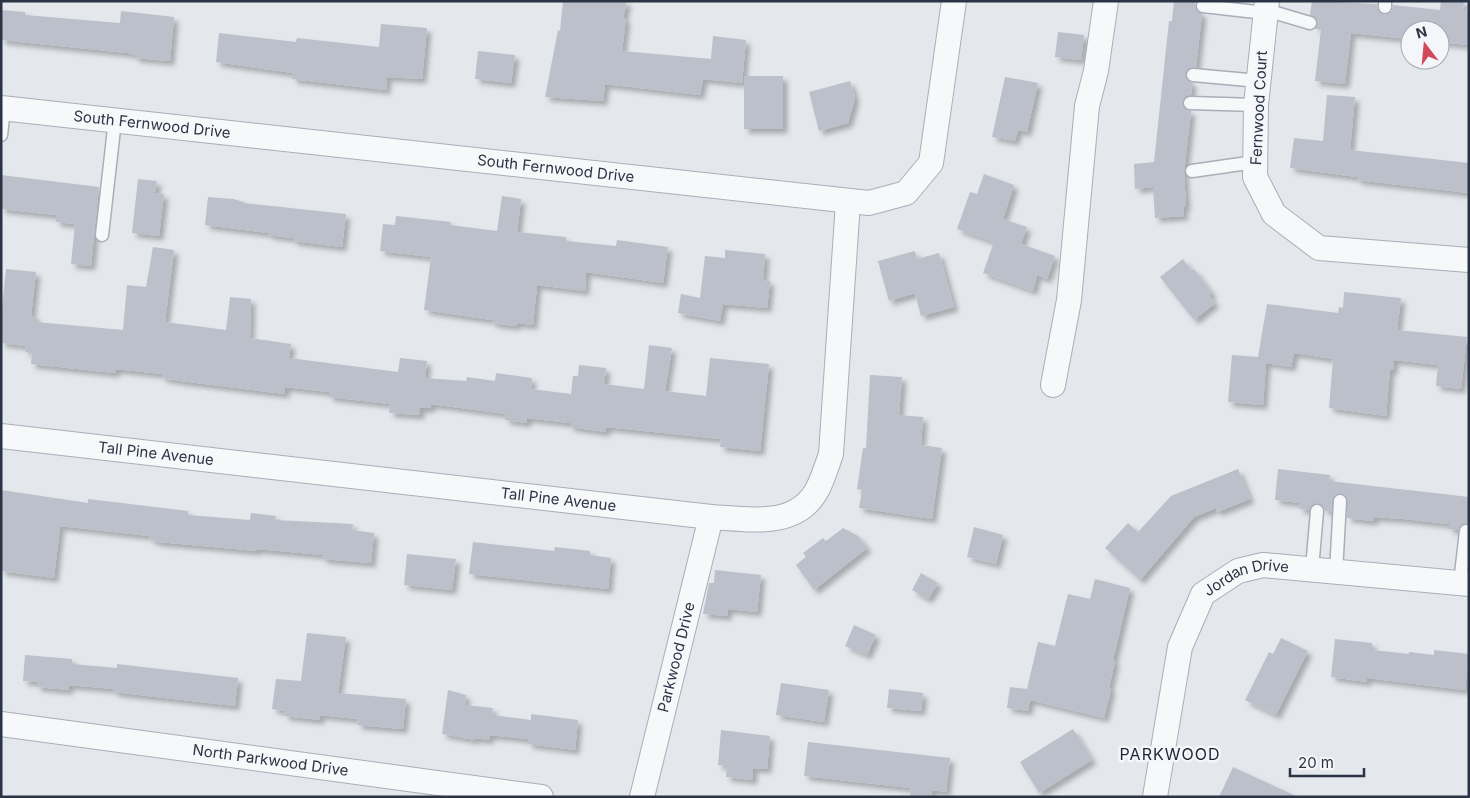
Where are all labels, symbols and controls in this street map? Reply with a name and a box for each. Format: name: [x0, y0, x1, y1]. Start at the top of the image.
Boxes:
north arrow: [1400, 20, 1450, 70]
text: N: [1414, 22, 1429, 42]
street label: Fernwood Court: [1246, 50, 1271, 166]
street label: South Fernwood Drive: [73, 106, 232, 142]
street label: South Fernwood Drive: [476, 150, 635, 186]
street label: Tall Pine Avenue: [97, 437, 215, 469]
street label: Tall Pine Avenue: [500, 483, 617, 515]
street label: Jordan Drive: [1200, 555, 1290, 600]
street label: Parkwood Drive: [653, 600, 699, 714]
street label: North Parkwood Drive: [192, 740, 350, 780]
district label: PARKWOOD: [1120, 744, 1220, 764]
scale bar: [1290, 746, 1364, 778]
text: 20 m: [1298, 753, 1334, 772]

